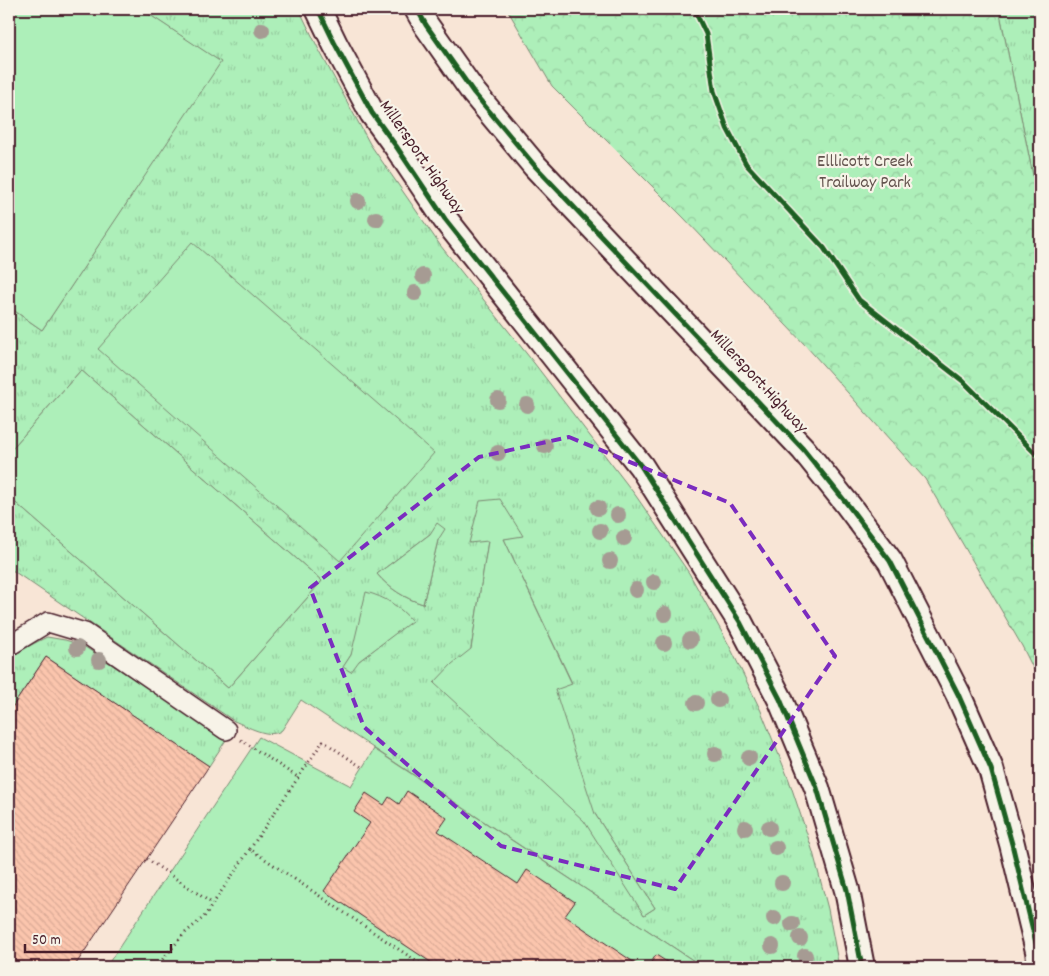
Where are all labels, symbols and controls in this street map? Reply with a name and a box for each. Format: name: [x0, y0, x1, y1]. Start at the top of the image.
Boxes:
street label: Millersport Highway: [372, 96, 470, 221]
park label: Elllicott Creek Trailway Park: [817, 150, 913, 196]
street label: Millersport Highway: [703, 324, 813, 440]
scale bar: [25, 921, 171, 953]
text: 50 m: [32, 930, 61, 952]

